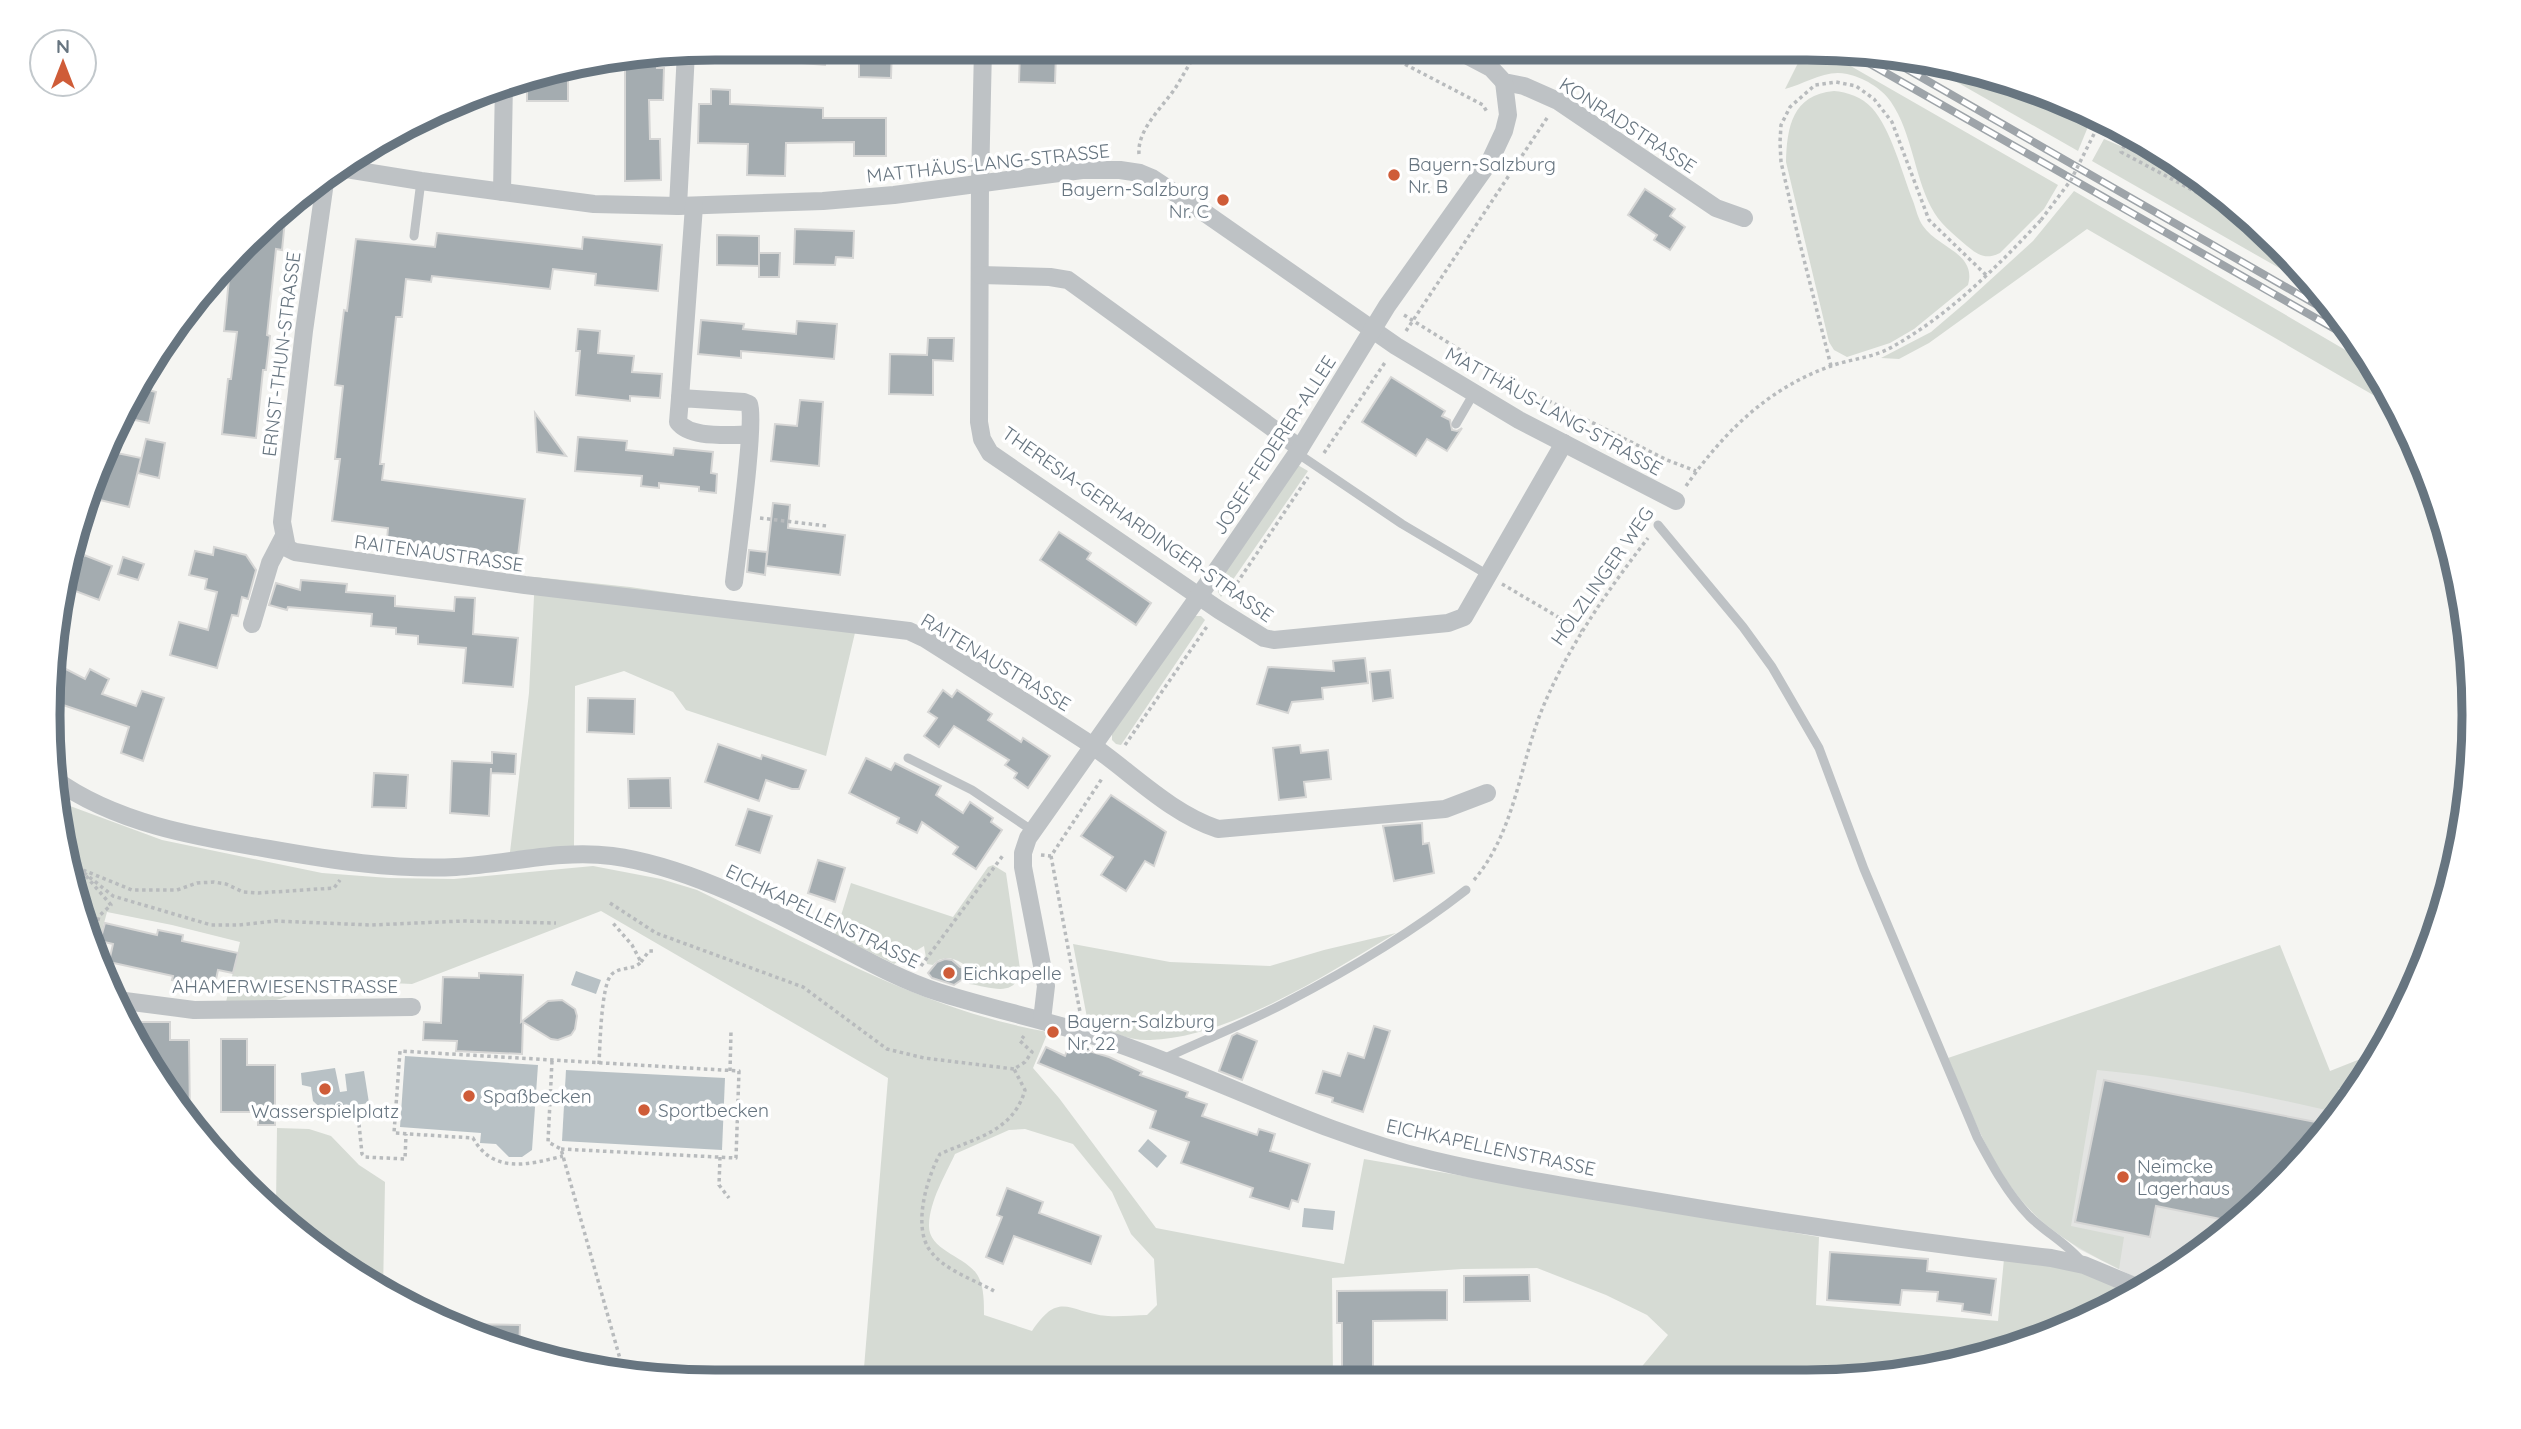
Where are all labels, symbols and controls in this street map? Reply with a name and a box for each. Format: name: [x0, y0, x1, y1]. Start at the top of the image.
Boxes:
north arrow: [28, 28, 98, 98]
text: N: [56, 34, 70, 58]
street label: KONRADSTRASSE: [1555, 72, 1701, 178]
street label: MATTHÄUS-LANG-STRASSE: [865, 138, 1111, 188]
place label: Bayern-Salzburg Nr. B: [1408, 152, 1556, 198]
marker: Bayern-Salzburg Nr. B: [1386, 167, 1402, 183]
place label: Bayern-Salzburg Nr. C: [1061, 177, 1209, 223]
marker: Bayern-Salzburg Nr. C: [1215, 192, 1231, 208]
street label: ERNST-THUN-STRASSE: [257, 250, 305, 458]
street label: MATTHÄUS-LANG-STRASSE: [1441, 341, 1667, 481]
street label: JOSEF-FEDERER-ALLEE: [1207, 351, 1341, 539]
street label: THERESIA-GERHARDINGER-STRASSE: [998, 421, 1278, 627]
street label: HÖLZLINGER WEG: [1545, 502, 1659, 650]
street label: RAITENAUSTRASSE: [353, 529, 525, 577]
street label: RAITENAUSTRASSE: [917, 608, 1075, 716]
street label: EICHKAPELLENSTRASSE: [722, 859, 924, 973]
place label: Eichkapelle: [963, 961, 1062, 985]
marker: Eichkapelle: [941, 965, 957, 981]
street label: AHAMERWIESENSTRASSE: [172, 974, 398, 998]
place label: Bayern-Salzburg Nr. 22: [1067, 1009, 1215, 1055]
marker: Bayern-Salzburg Nr. 22: [1045, 1024, 1061, 1040]
marker: Wasserspielplatz: [317, 1081, 333, 1097]
place label: Spaßbecken: [483, 1084, 592, 1108]
marker: Spaßbecken: [461, 1088, 477, 1104]
place label: Sportbecken: [658, 1098, 769, 1122]
place label: Wasserspielplatz: [251, 1099, 399, 1123]
marker: Sportbecken: [636, 1102, 652, 1118]
street label: EICHKAPELLENSTRASSE: [1384, 1113, 1598, 1181]
place label: Neimcke Lagerhaus: [2137, 1154, 2230, 1200]
marker: Neimcke Lagerhaus: [2115, 1169, 2131, 1185]

